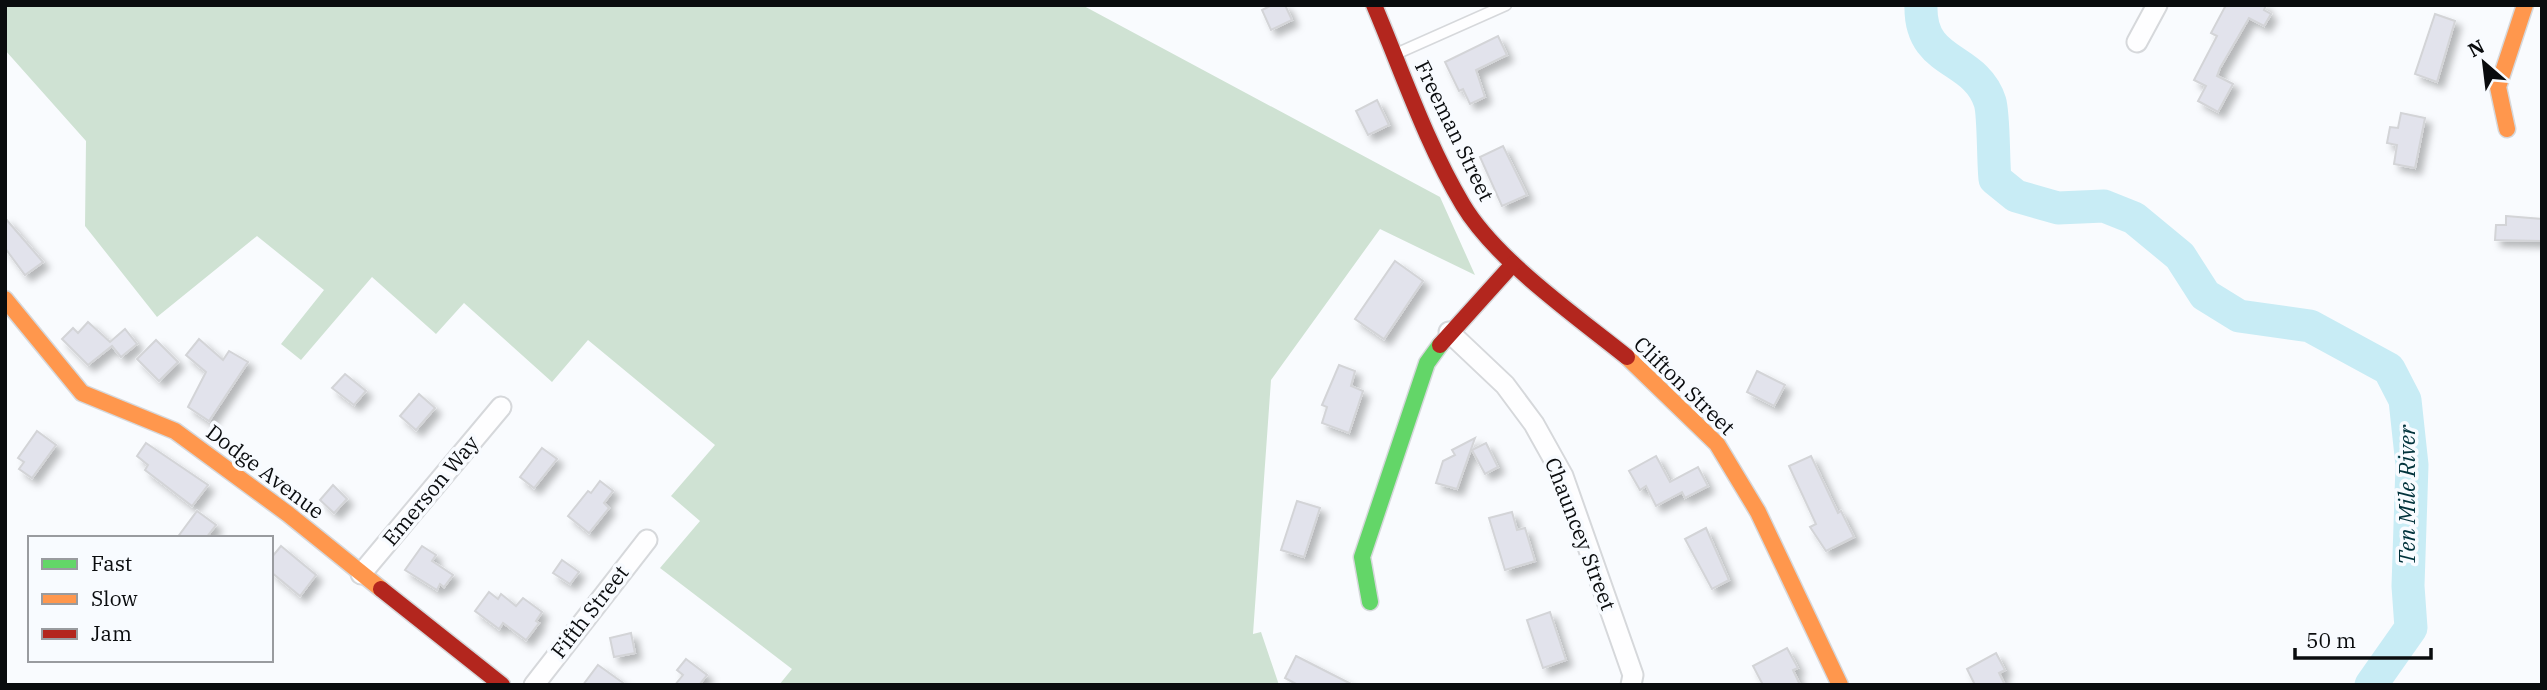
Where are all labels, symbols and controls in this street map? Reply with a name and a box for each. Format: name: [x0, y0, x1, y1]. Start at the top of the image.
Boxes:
north arrow: [2449, 28, 2519, 98]
text: N: [2464, 34, 2488, 62]
street label: Freeman Street: [1409, 56, 1501, 206]
street label: Clifton Street: [1628, 330, 1741, 441]
street label: Dodge Avenue: [201, 418, 330, 525]
water label: Ten Mile River: [2391, 424, 2421, 565]
street label: Emerson Way: [376, 429, 485, 551]
street label: Chauncey Street: [1539, 453, 1623, 614]
legend: [28, 536, 273, 662]
text: Fast: [91, 549, 132, 577]
street label: Fifth Street: [544, 559, 634, 664]
text: Slow: [91, 584, 138, 612]
scale bar: [2295, 616, 2432, 660]
text: Jam: [91, 619, 132, 647]
text: 50 m: [2306, 626, 2356, 654]

